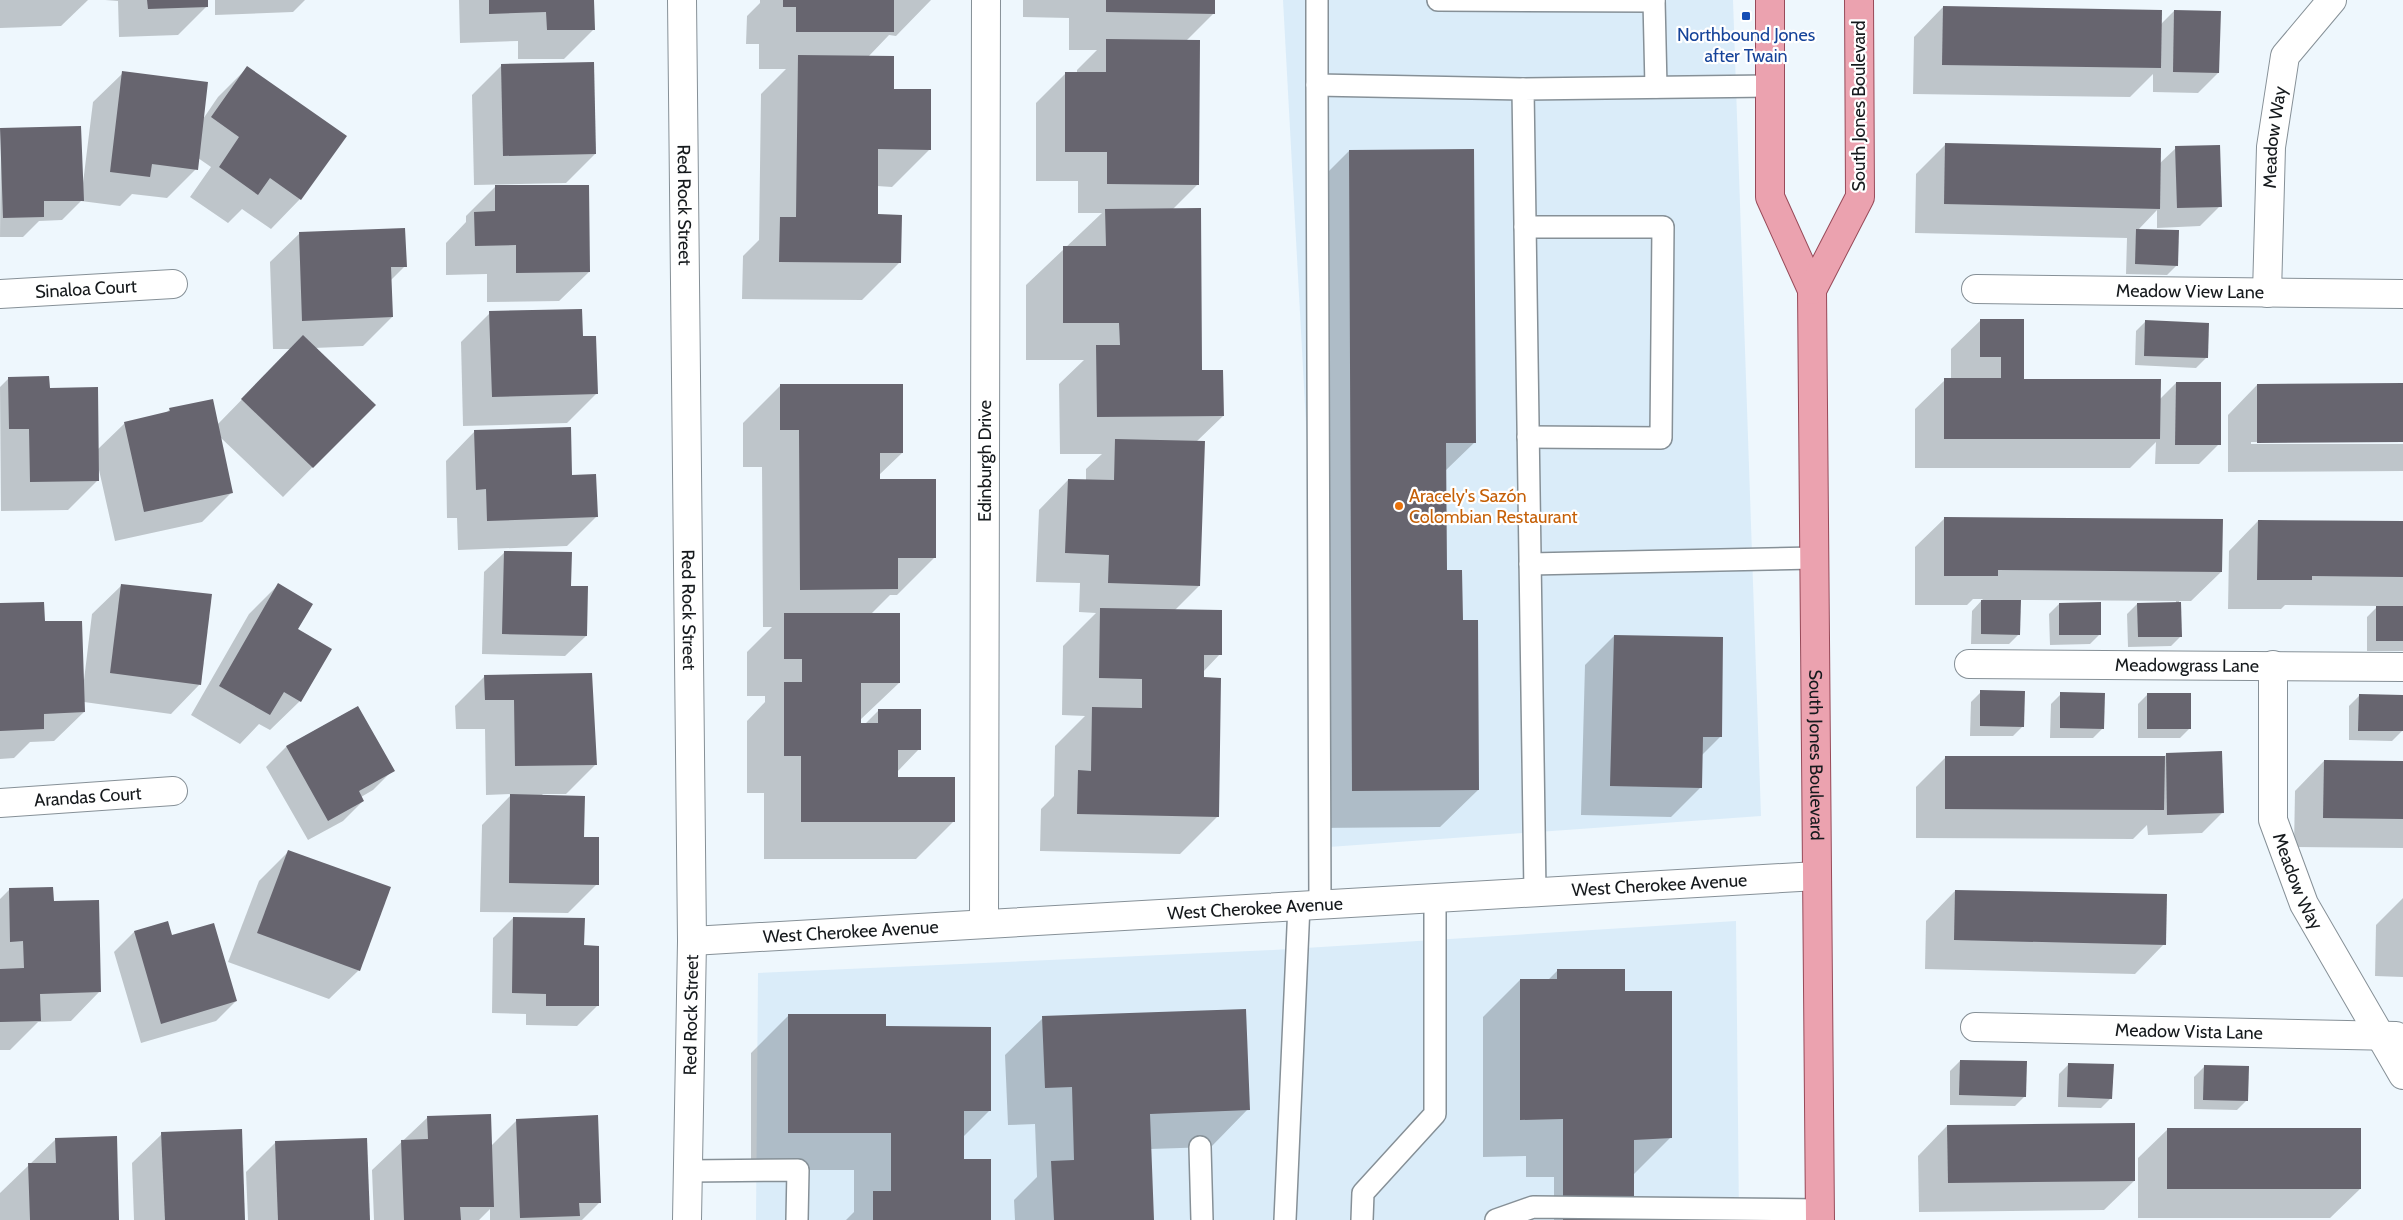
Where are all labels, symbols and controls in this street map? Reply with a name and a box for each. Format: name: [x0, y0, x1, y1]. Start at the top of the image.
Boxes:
marker: Northbound Jones after Twain: [1740, 10, 1752, 22]
street label: South Jones Boulevard: [1848, 21, 1870, 191]
place label: Northbound Jones after Twain: [1677, 24, 1815, 67]
street label: Meadow Way: [2259, 85, 2291, 189]
street label: Red Rock Street: [673, 144, 696, 266]
street label: Sinaloa Court: [34, 275, 137, 303]
street label: Meadow View Lane: [2116, 280, 2264, 303]
street label: Edinburgh Drive: [974, 400, 996, 522]
place label: Aracely's Sazón Colombian Restaurant: [1409, 485, 1578, 528]
marker: Aracely's Sazón Colombian Restaurant: [1393, 500, 1405, 512]
street label: Red Rock Street: [677, 549, 700, 671]
street label: Meadowgrass Lane: [2115, 654, 2259, 677]
street label: South Jones Boulevard: [1804, 669, 1828, 841]
street label: Arandas Court: [33, 782, 142, 812]
street label: Meadow Way: [2268, 830, 2328, 934]
street label: West Cherokee Avenue: [1571, 869, 1748, 901]
street label: West Cherokee Avenue: [1167, 892, 1343, 925]
street label: West Cherokee Avenue: [762, 916, 939, 948]
street label: Red Rock Street: [679, 954, 703, 1076]
street label: Meadow Vista Lane: [2115, 1019, 2263, 1044]

